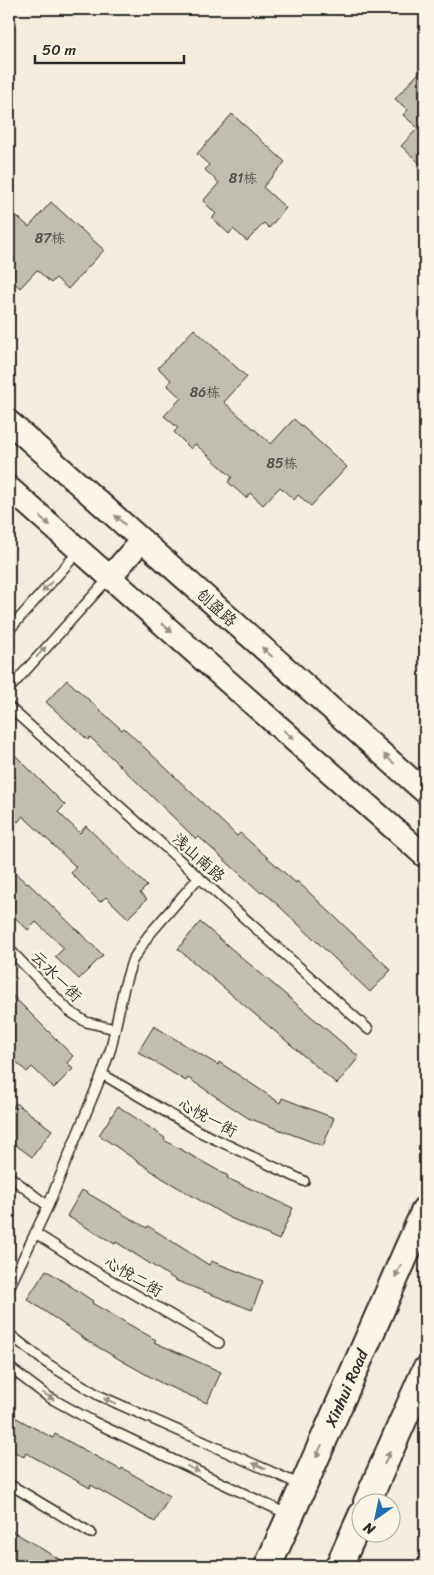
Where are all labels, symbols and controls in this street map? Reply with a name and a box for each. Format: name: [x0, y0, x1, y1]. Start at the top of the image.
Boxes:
scale bar: [35, 32, 184, 64]
text: 50 m: [42, 37, 77, 63]
house number: 81栋: [229, 166, 257, 191]
house number: 87栋: [35, 226, 65, 251]
house number: 86栋: [190, 380, 220, 405]
house number: 85栋: [267, 451, 298, 476]
one-way arrow: [39, 515, 52, 526]
one-way arrow: [113, 515, 126, 526]
one-way arrow: [41, 580, 53, 592]
street label: 创盈路: [189, 581, 244, 634]
one-way arrow: [161, 622, 173, 634]
one-way arrow: [36, 646, 47, 659]
one-way arrow: [261, 646, 274, 657]
one-way arrow: [282, 730, 295, 741]
one-way arrow: [382, 754, 395, 765]
street label: 浅山南路: [165, 825, 232, 890]
street label: 云水一街: [24, 943, 90, 1009]
street label: 心悦一街: [173, 1090, 243, 1145]
street label: 心悦二街: [99, 1248, 169, 1305]
one-way arrow: [394, 1264, 402, 1278]
street label: Xinhui Road: [316, 1343, 377, 1433]
one-way arrow: [42, 1391, 55, 1401]
one-way arrow: [103, 1396, 117, 1404]
one-way arrow: [314, 1444, 322, 1458]
one-way arrow: [383, 1451, 391, 1465]
one-way arrow: [252, 1462, 266, 1470]
one-way arrow: [186, 1465, 200, 1473]
north arrow: [352, 1492, 402, 1542]
text: N: [358, 1515, 381, 1542]

